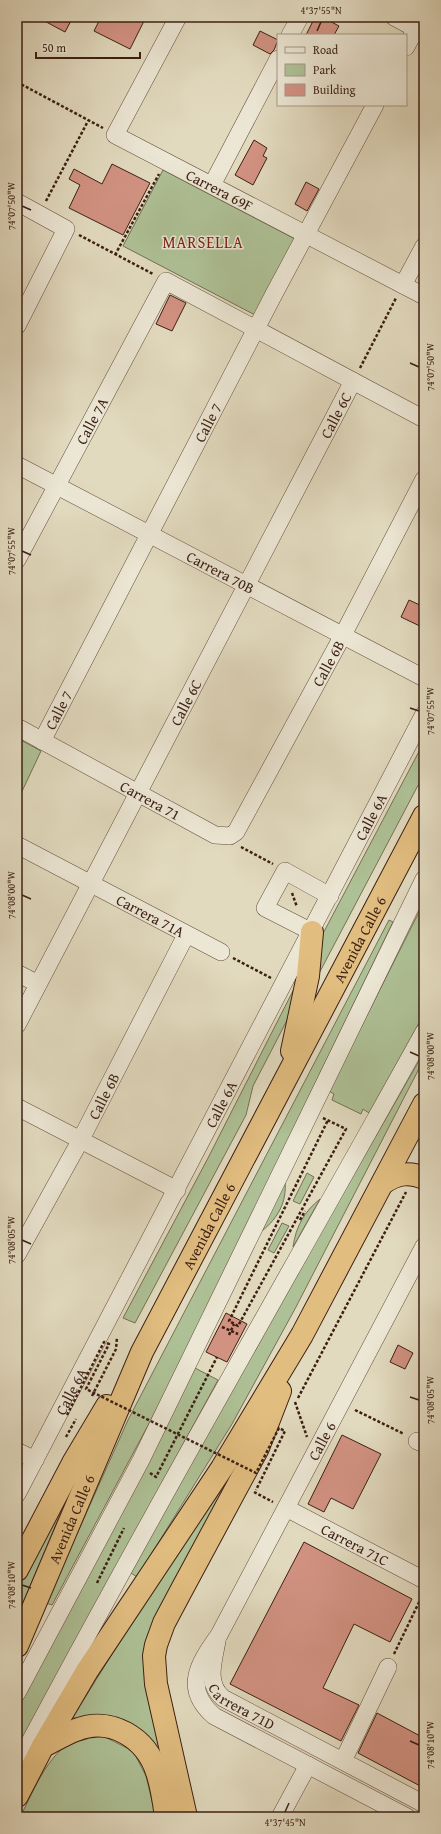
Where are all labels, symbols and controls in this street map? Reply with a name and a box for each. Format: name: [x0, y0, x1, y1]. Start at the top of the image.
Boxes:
text: 4°37'55"N: [300, 3, 342, 18]
scale bar: [36, 34, 140, 60]
legend: [277, 34, 407, 106]
text: 50 m: [42, 39, 66, 56]
text: Road: [313, 41, 339, 58]
text: Park: [313, 61, 337, 78]
text: Building: [313, 81, 356, 98]
street label: Carrera 69F: [183, 164, 257, 216]
text: 74°07'50"W: [4, 182, 19, 230]
district label: MARSELLA: [162, 230, 244, 254]
text: 74°07'50"W: [423, 343, 438, 391]
street label: Calle 6C: [315, 388, 356, 442]
street label: Calle 7A: [70, 393, 113, 448]
street label: Calle 7: [189, 399, 226, 446]
text: 74°07'55"W: [4, 527, 19, 575]
street label: Carrera 70B: [183, 545, 258, 598]
street label: Calle 6B: [307, 636, 349, 690]
street label: Calle 6C: [165, 676, 206, 729]
street label: Calle 7: [39, 687, 77, 733]
text: 74°07'55"W: [423, 687, 438, 735]
street label: Carrera 71: [117, 775, 184, 825]
street label: Calle 6A: [349, 789, 391, 844]
text: 74°08'00"W: [4, 871, 19, 919]
street label: Carrera 71A: [113, 889, 189, 942]
street label: Avenida Calle 6: [328, 892, 391, 986]
text: 74°08'00"W: [423, 1032, 438, 1080]
street label: Calle 6B: [82, 1069, 124, 1123]
street label: Calle 6A: [200, 1077, 242, 1131]
street label: Avenida Calle 6: [177, 1179, 240, 1273]
text: 74°08'05"W: [4, 1216, 19, 1264]
street label: Calle 6A: [50, 1364, 92, 1418]
text: 74°08'05"W: [423, 1376, 438, 1424]
street label: Calle 6: [302, 1418, 340, 1464]
street label: Avenida Calle 6: [43, 1471, 99, 1567]
street label: Carrera 71C: [318, 1518, 393, 1570]
text: 74°08'10"W: [4, 1561, 19, 1609]
street label: Carrera 71D: [204, 1680, 279, 1734]
text: 74°08'10"W: [423, 1721, 438, 1769]
text: 4°37'45"N: [264, 1815, 306, 1830]

